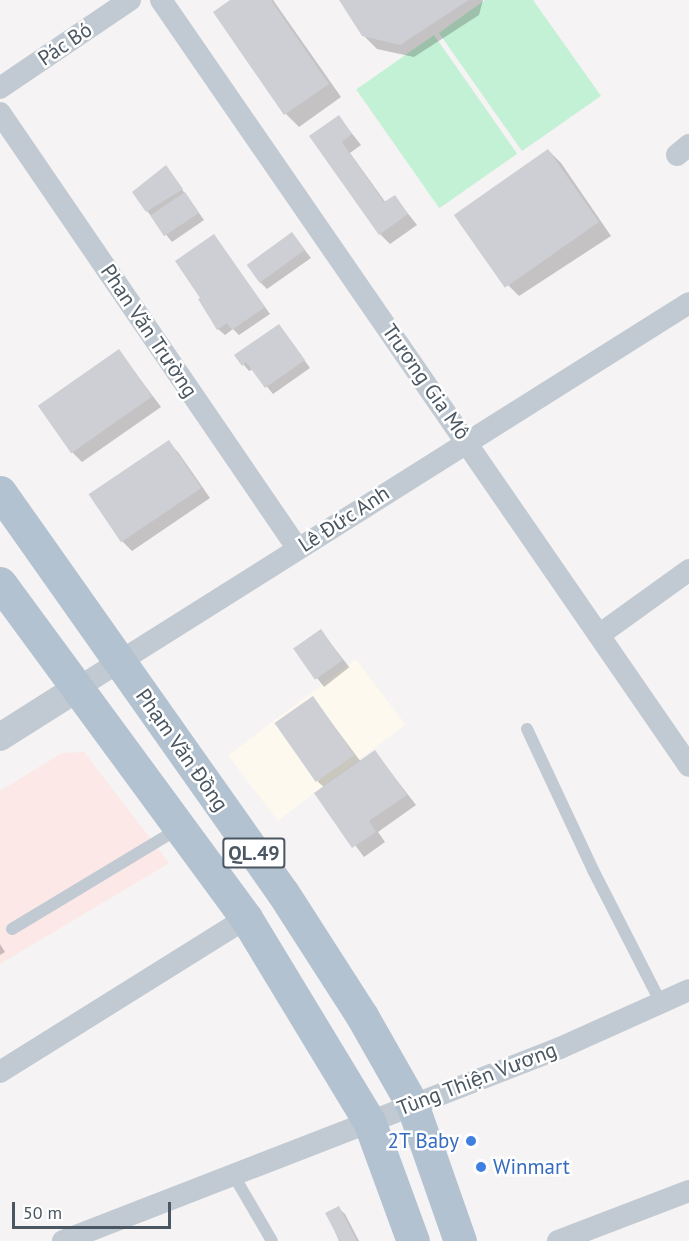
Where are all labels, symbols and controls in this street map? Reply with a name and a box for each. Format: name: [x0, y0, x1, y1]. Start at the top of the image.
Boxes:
street label: Pác Bó: [33, 17, 97, 71]
street label: Phan Văn Trường: [95, 259, 203, 403]
street label: Trương Gia Mô: [377, 319, 475, 445]
street label: Lê Đức Anh: [293, 480, 395, 558]
street label: Phạm Văn Đồng: [130, 684, 234, 816]
road number: QL.49: [221, 836, 287, 870]
street label: Tùng Thiện Vương: [393, 1037, 561, 1121]
place label: 2T Baby: [387, 1128, 459, 1154]
marker: 2T Baby: [464, 1134, 478, 1148]
place label: Winmart: [493, 1154, 570, 1180]
marker: Winmart: [474, 1160, 488, 1174]
scale bar: [15, 1190, 174, 1228]
text: 50 m: [23, 1201, 62, 1224]

